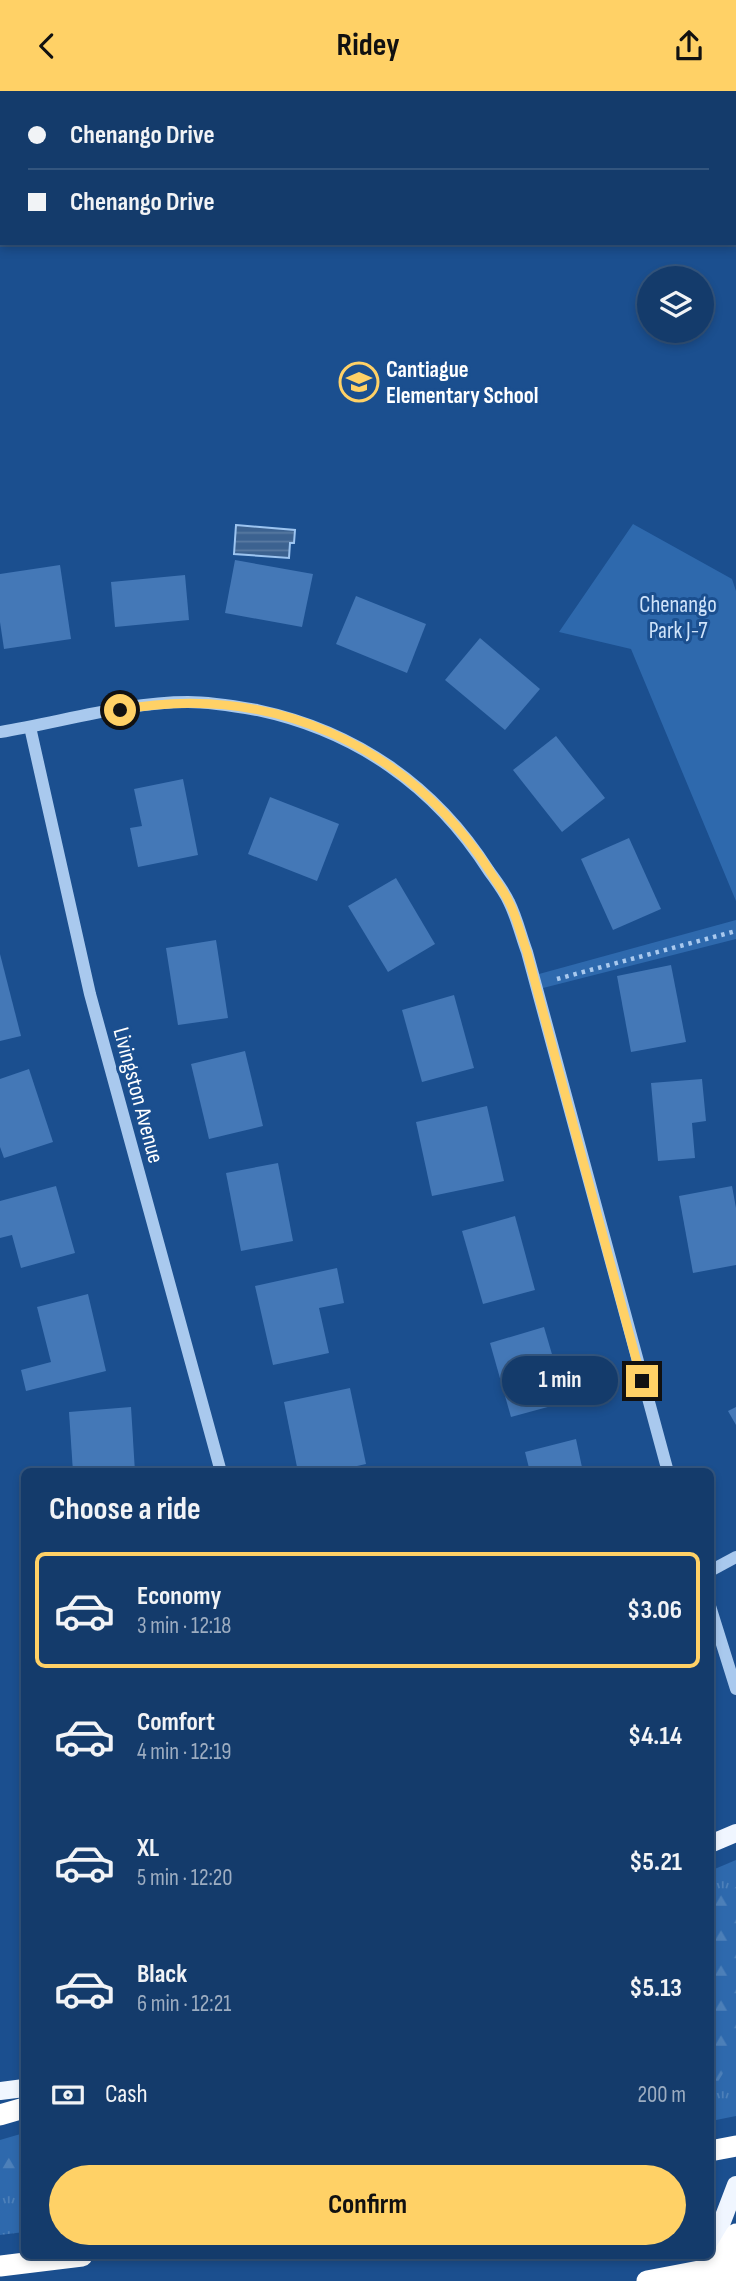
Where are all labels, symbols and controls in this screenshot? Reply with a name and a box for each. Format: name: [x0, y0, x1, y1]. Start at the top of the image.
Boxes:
text: Ridey: [337, 26, 399, 65]
icon: back: [28, 27, 66, 65]
icon: share: [670, 27, 708, 65]
text: Chenango Drive: [70, 120, 215, 151]
text: Chenango Drive: [70, 187, 215, 218]
map controls: [637, 266, 714, 343]
button: layers: [637, 266, 714, 343]
place label: Cantiague Elementary School: [386, 356, 538, 410]
school or university icon: Cantiague Elementary School: [338, 361, 380, 403]
park label: Chenango Park J-7: [639, 591, 717, 645]
route start: [104, 694, 136, 726]
street label: Livingston Avenue: [106, 1024, 170, 1166]
callout: 1 min: [502, 1357, 618, 1405]
route end: [626, 1365, 658, 1397]
text: 1 min: [539, 1366, 581, 1394]
text: Choose a ride: [49, 1490, 201, 1529]
icon: car: [53, 1579, 116, 1642]
text: Economy: [137, 1581, 221, 1612]
text: $3.06: [627, 1595, 682, 1626]
text: 3 min · 12:18: [137, 1612, 231, 1640]
icon: car: [53, 1705, 116, 1768]
text: Comfort: [137, 1707, 215, 1738]
text: $4.14: [628, 1721, 682, 1752]
text: 4 min · 12:19: [137, 1738, 231, 1766]
icon: car: [53, 1831, 116, 1894]
text: XL: [137, 1833, 159, 1864]
text: $5.21: [629, 1847, 682, 1878]
text: 5 min · 12:20: [137, 1864, 233, 1892]
icon: car: [53, 1957, 116, 2020]
text: Black: [137, 1959, 187, 1990]
text: $5.13: [629, 1973, 682, 2004]
text: 6 min · 12:21: [137, 1990, 231, 2018]
icon: cash: [49, 2076, 87, 2114]
text: Cash: [105, 2079, 148, 2110]
text: 200 m: [638, 2081, 686, 2109]
button: Confirm: [49, 2165, 686, 2245]

